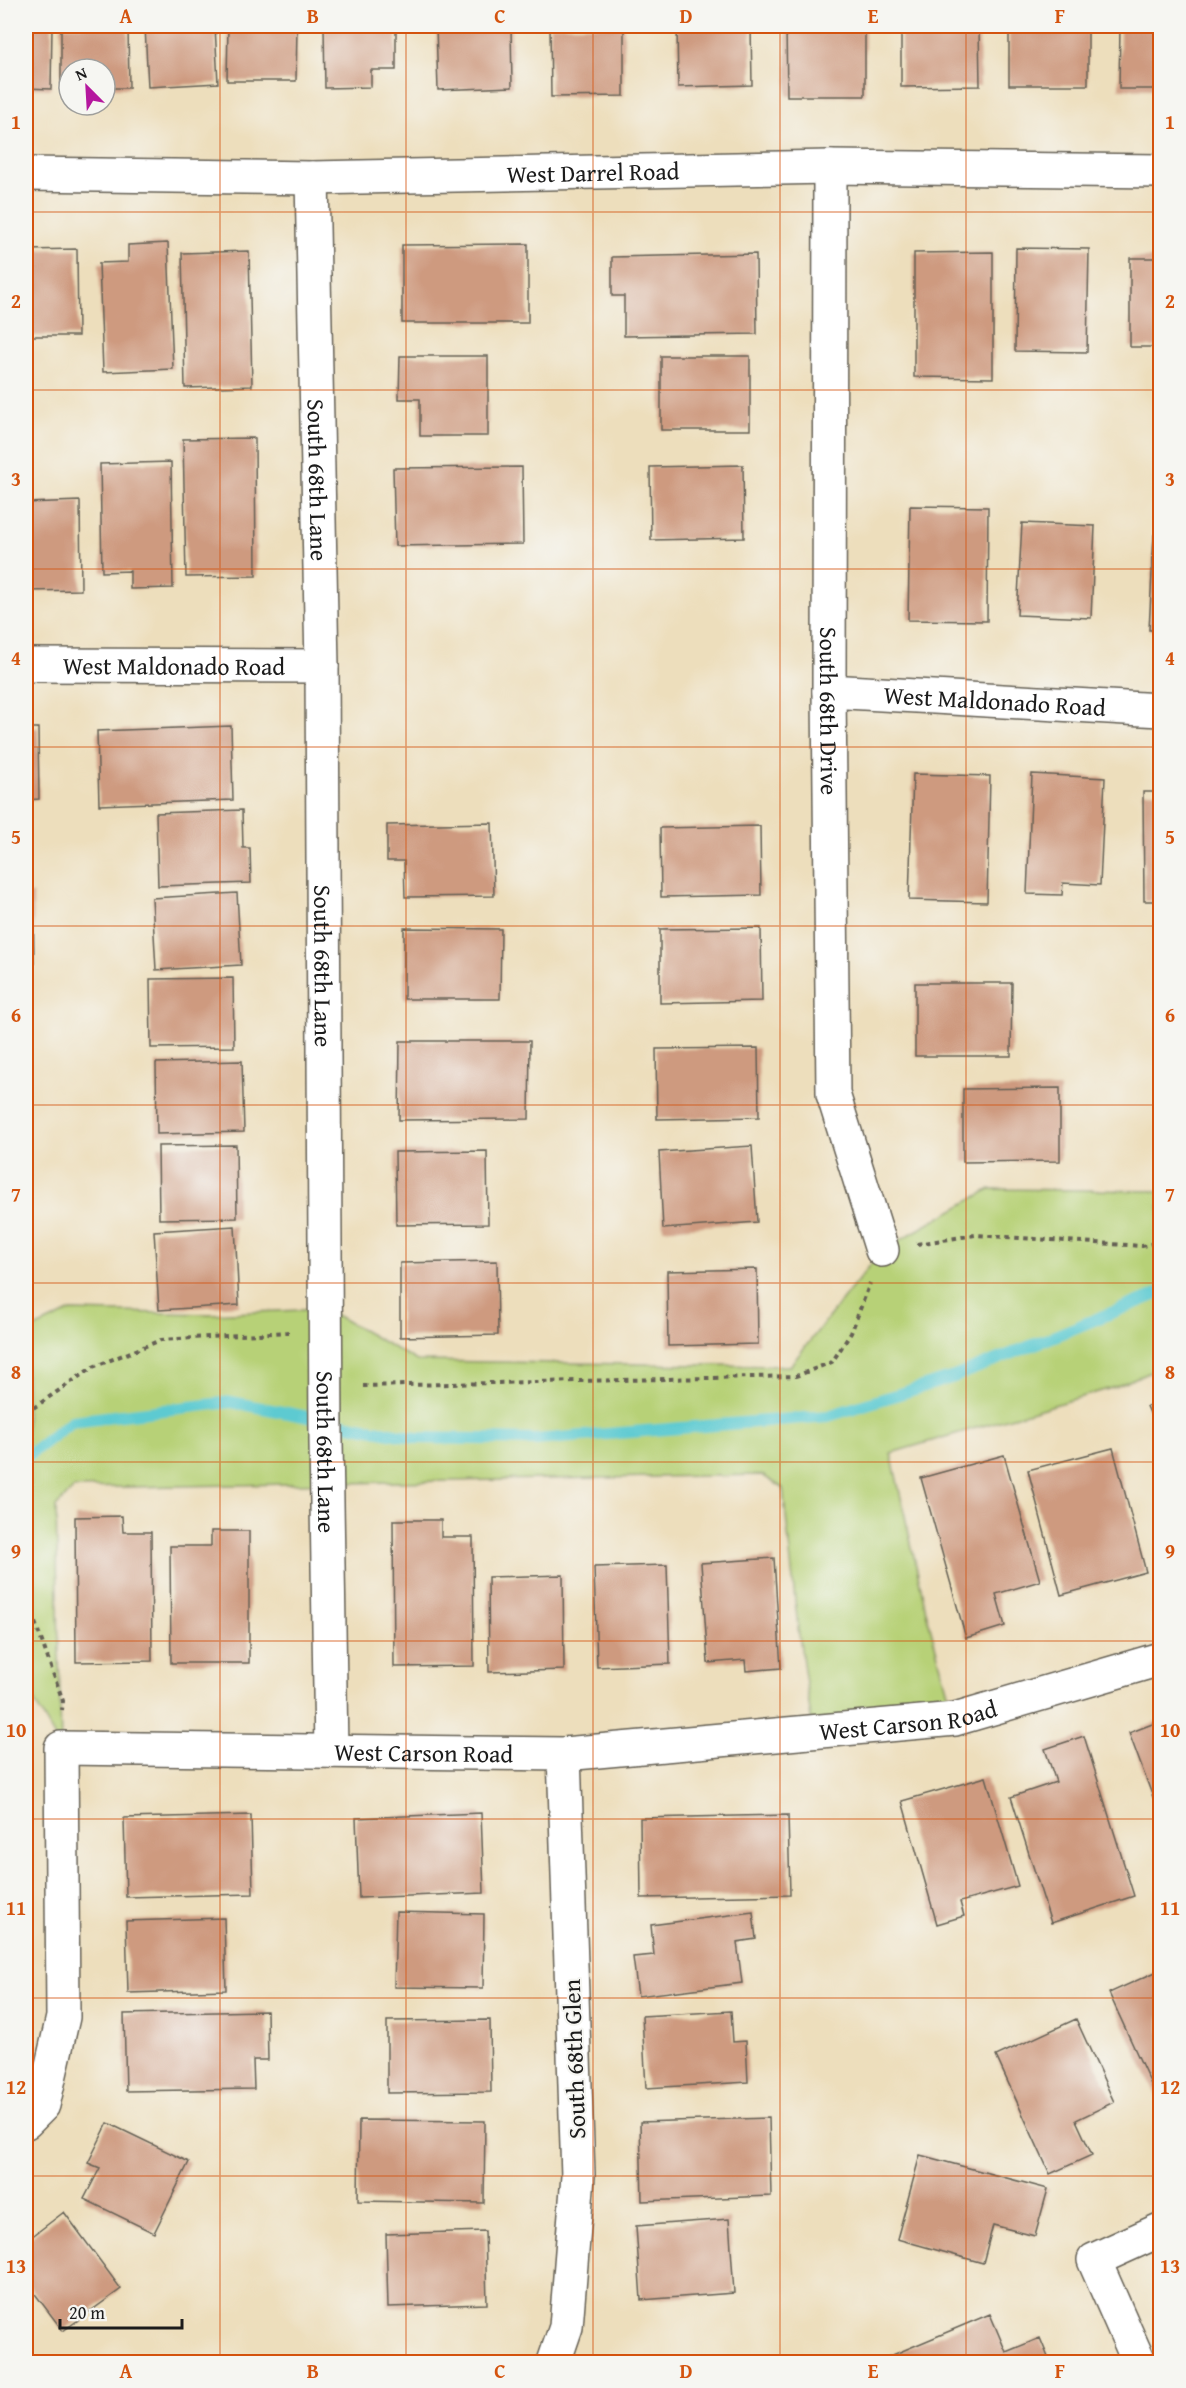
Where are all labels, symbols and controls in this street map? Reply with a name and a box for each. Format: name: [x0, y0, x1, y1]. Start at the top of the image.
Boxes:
text: A: [120, 1, 133, 30]
text: B: [307, 1, 319, 30]
text: C: [494, 1, 506, 30]
text: D: [679, 1, 693, 30]
text: E: [868, 1, 879, 30]
text: F: [1055, 1, 1065, 30]
north arrow: [57, 57, 117, 117]
text: N: [71, 60, 91, 86]
text: 1: [11, 107, 21, 136]
text: 1: [1165, 107, 1175, 136]
street label: West Darrel Road: [506, 153, 680, 191]
text: 2: [11, 286, 21, 315]
text: 2: [1165, 286, 1175, 315]
street label: South 68th Lane: [299, 398, 337, 561]
text: 3: [11, 464, 21, 493]
text: 3: [1165, 464, 1175, 493]
street label: South 68th Drive: [812, 627, 848, 795]
text: 4: [11, 643, 21, 672]
text: 4: [1165, 643, 1175, 672]
street label: West Maldonado Road: [63, 648, 285, 683]
street label: West Maldonado Road: [883, 677, 1107, 724]
text: 5: [11, 822, 21, 851]
text: 5: [1165, 822, 1175, 851]
street label: South 68th Lane: [306, 885, 341, 1047]
text: 6: [11, 1000, 21, 1029]
text: 6: [1165, 1000, 1175, 1029]
text: 7: [11, 1179, 21, 1208]
text: 7: [1165, 1179, 1175, 1208]
text: 8: [11, 1357, 21, 1386]
text: 8: [1165, 1357, 1175, 1386]
street label: South 68th Lane: [308, 1371, 345, 1533]
text: 9: [11, 1536, 21, 1565]
text: 9: [1165, 1536, 1175, 1565]
street label: West Carson Road: [818, 1690, 1001, 1749]
text: 10: [6, 1715, 26, 1744]
text: 10: [1160, 1715, 1180, 1744]
street label: West Carson Road: [334, 1734, 514, 1771]
text: 11: [6, 1893, 26, 1922]
text: 11: [1160, 1893, 1180, 1922]
street label: South 68th Glen: [554, 1978, 594, 2140]
text: 12: [6, 2072, 26, 2101]
text: 12: [1160, 2072, 1180, 2101]
text: 13: [6, 2251, 26, 2280]
text: 13: [1160, 2251, 1180, 2280]
scale bar: [60, 2292, 182, 2330]
text: 20 m: [69, 2299, 105, 2326]
text: A: [120, 2356, 133, 2385]
text: B: [307, 2356, 319, 2385]
text: C: [494, 2356, 506, 2385]
text: D: [679, 2356, 693, 2385]
text: E: [868, 2356, 879, 2385]
text: F: [1055, 2356, 1065, 2385]

